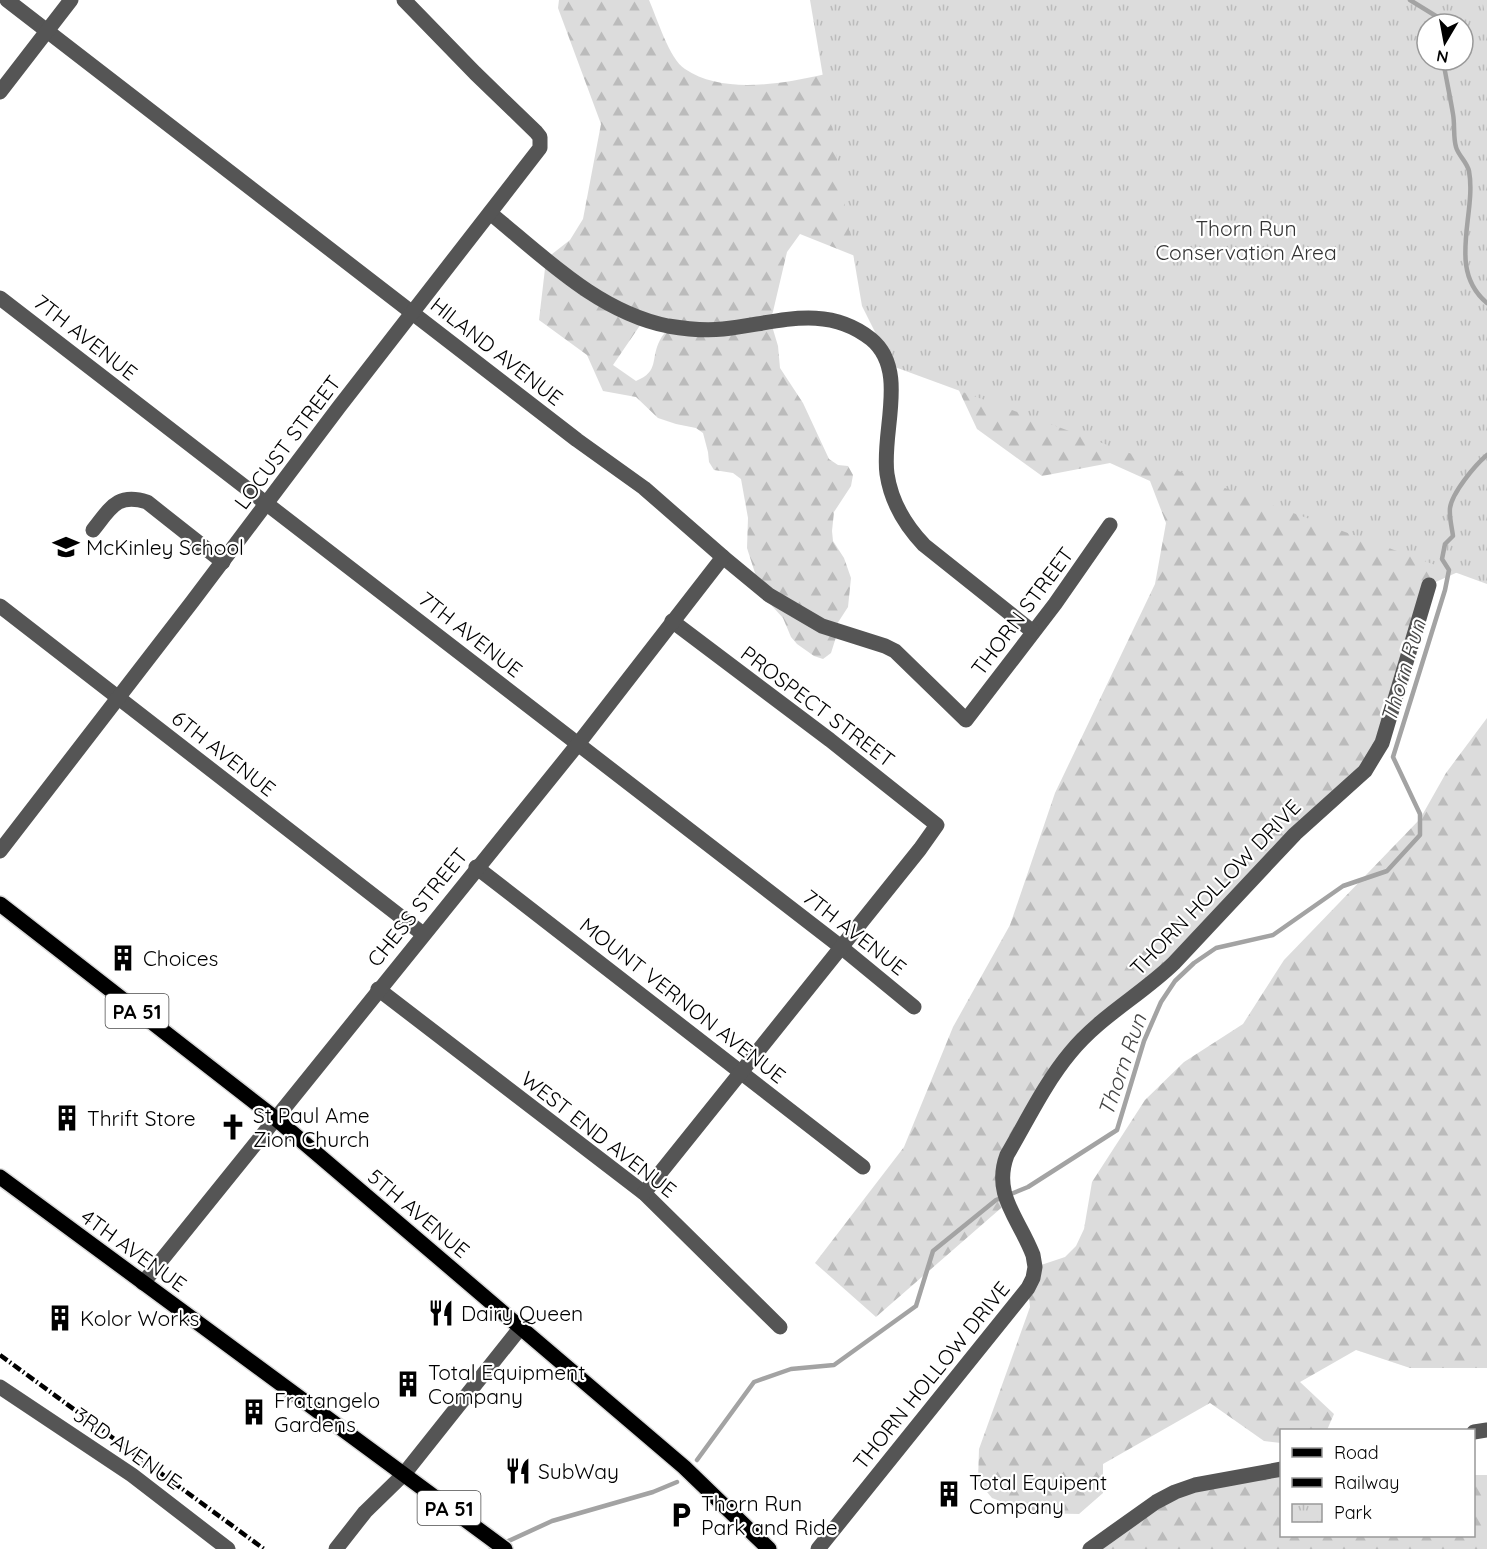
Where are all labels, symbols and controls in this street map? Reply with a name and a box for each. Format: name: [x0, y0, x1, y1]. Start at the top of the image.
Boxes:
north arrow: [1415, 12, 1475, 72]
text: N: [1435, 46, 1450, 68]
park label: Thorn Run Conservation Area: [1155, 215, 1337, 265]
street label: 7TH AVENUE: [29, 289, 143, 385]
street label: HILAND AVENUE: [426, 291, 568, 411]
street label: LOCUST STREET: [228, 370, 346, 514]
school or university icon: McKinley School: [51, 532, 81, 562]
place label: McKinley School: [86, 534, 244, 560]
street label: THORN STREET: [965, 542, 1079, 680]
street label: 7TH AVENUE: [414, 586, 528, 682]
water label: Thorn Run: [1374, 615, 1432, 726]
street label: PROSPECT STREET: [736, 640, 900, 772]
street label: 6TH AVENUE: [167, 704, 281, 802]
street label: THORN HOLLOW DRIVE: [1124, 794, 1306, 980]
street label: CHESS STREET: [361, 842, 473, 972]
street label: 7TH AVENUE: [798, 884, 912, 980]
street label: MOUNT VERNON AVENUE: [575, 911, 791, 1089]
building icon: Choices: [108, 943, 138, 973]
place label: Choices: [143, 945, 218, 971]
road number: PA 51: [106, 994, 168, 1028]
water label: Thorn Run: [1092, 1009, 1153, 1120]
street label: WEST END AVENUE: [516, 1065, 682, 1203]
place label: St Paul Ame Zion Church: [253, 1102, 370, 1152]
building icon: Thrift Store: [52, 1103, 82, 1133]
place label: Thrift Store: [87, 1105, 196, 1131]
church icon: St Paul Ame Zion Church: [218, 1112, 248, 1142]
street label: 5TH AVENUE: [363, 1163, 475, 1263]
street label: 4TH AVENUE: [76, 1203, 192, 1297]
street label: THORN HOLLOW DRIVE: [847, 1276, 1015, 1474]
restaurant icon: Dairy Queen: [426, 1298, 456, 1328]
place label: Dairy Queen: [461, 1300, 583, 1326]
building icon: Kolor Works: [45, 1303, 75, 1333]
place label: Kolor Works: [80, 1305, 199, 1331]
place label: Total Equipment Company: [428, 1359, 585, 1409]
building icon: Total Equipment Company: [393, 1369, 423, 1399]
place label: Fratangelo Gardens: [274, 1387, 380, 1437]
building icon: Fratangelo Gardens: [239, 1397, 269, 1427]
street label: 3RD AVENUE: [69, 1401, 187, 1495]
legend: [1280, 1429, 1475, 1537]
text: Road: [1334, 1441, 1379, 1464]
restaurant icon: SubWay: [503, 1456, 533, 1486]
place label: SubWay: [538, 1458, 619, 1484]
place label: Total Equipent Company: [969, 1469, 1107, 1519]
text: Railway: [1334, 1471, 1400, 1494]
building icon: Total Equipent Company: [934, 1479, 964, 1509]
place label: Thorn Run Park and Ride: [701, 1490, 838, 1540]
road number: PA 51: [418, 1491, 480, 1525]
parking icon: Thorn Run Park and Ride: [666, 1500, 696, 1530]
text: Park: [1334, 1501, 1372, 1524]

